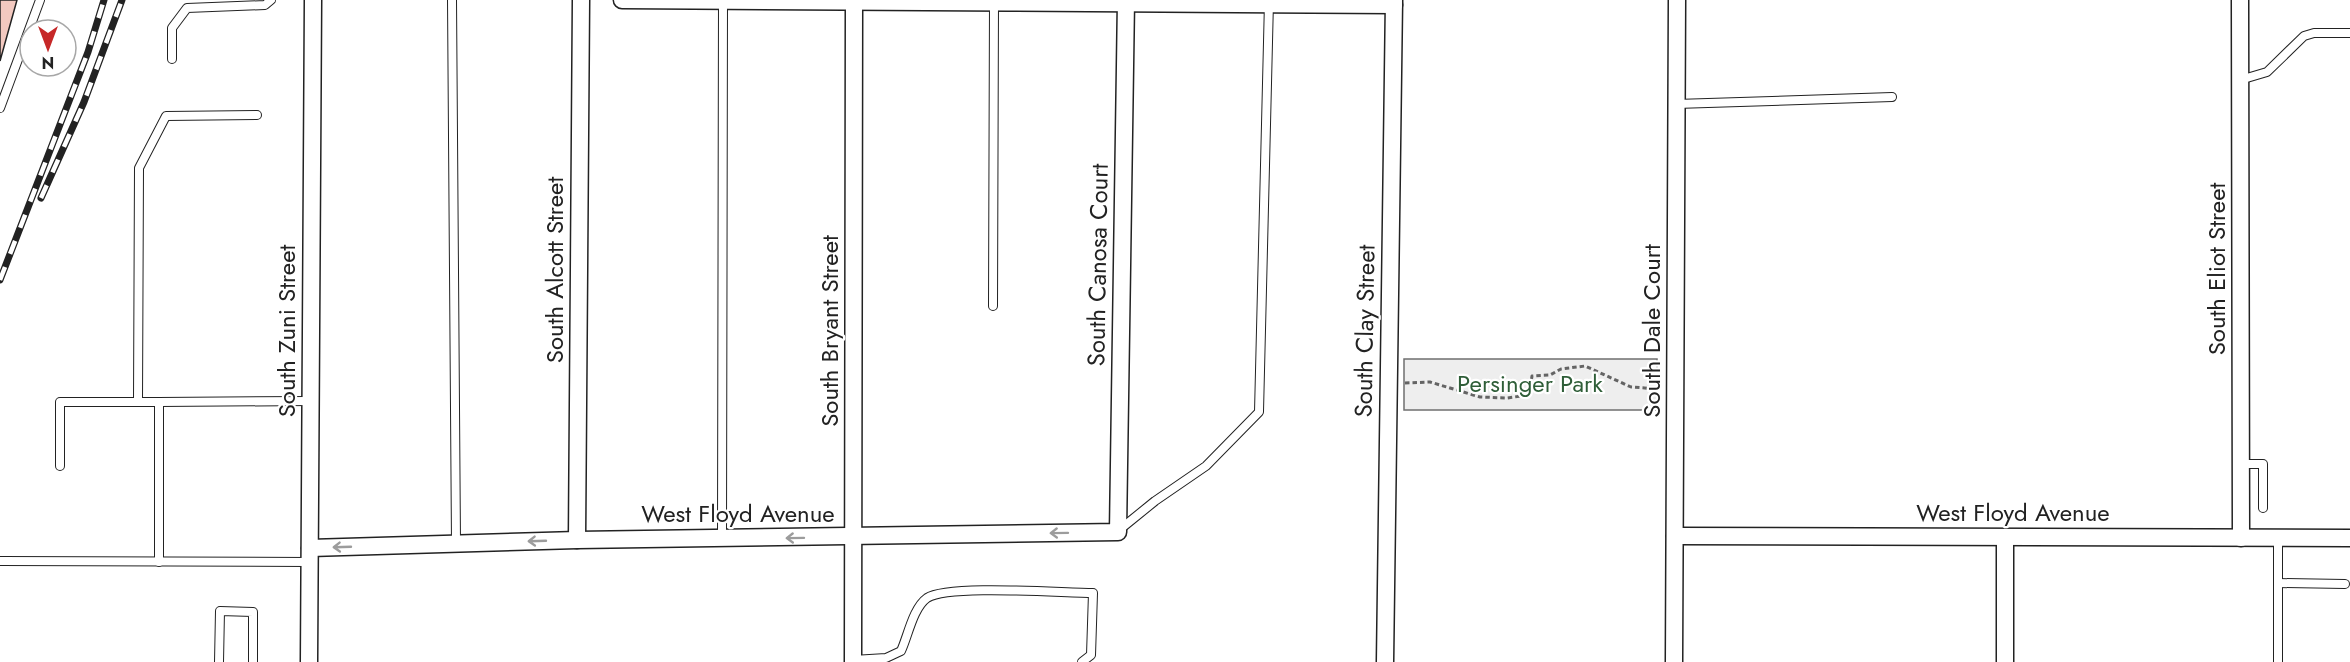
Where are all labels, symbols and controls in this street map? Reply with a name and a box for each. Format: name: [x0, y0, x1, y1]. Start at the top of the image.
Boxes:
north arrow: [18, 18, 78, 78]
text: N: [42, 51, 54, 74]
street label: South Canosa Court: [1078, 163, 1117, 367]
street label: South Alcott Street: [537, 177, 572, 363]
street label: South Eliot Street: [2199, 182, 2234, 355]
street label: South Bryant Street: [812, 235, 847, 427]
street label: South Zuni Street: [269, 244, 304, 417]
street label: South Clay Street: [1345, 244, 1384, 418]
street label: South Dale Court: [1634, 244, 1669, 418]
park label: Persinger Park: [1457, 366, 1603, 401]
street label: West Floyd Avenue: [1916, 495, 2110, 530]
street label: West Floyd Avenue: [641, 496, 835, 531]
one-way arrow: [1050, 527, 1070, 539]
one-way arrow: [786, 532, 806, 544]
one-way arrow: [528, 535, 548, 546]
one-way arrow: [333, 541, 353, 552]

